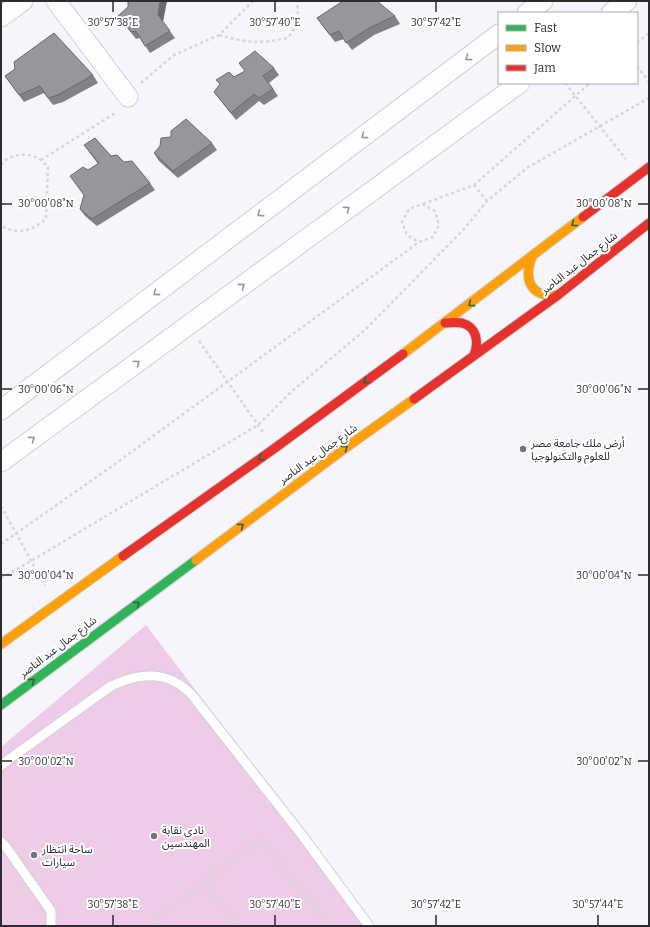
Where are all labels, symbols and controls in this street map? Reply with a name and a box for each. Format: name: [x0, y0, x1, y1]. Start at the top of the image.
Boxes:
legend: [498, 12, 638, 84]
text: 30°57'38"E: [88, 17, 138, 29]
text: 30°57'40"E: [249, 17, 301, 29]
text: 30°57'42"E: [411, 17, 461, 29]
text: Fast: [534, 21, 558, 35]
text: Slow: [534, 41, 561, 55]
one-way arrow: [465, 53, 472, 60]
text: Jam: [533, 61, 556, 75]
one-way arrow: [361, 131, 368, 139]
text: 30°00'08"N: [18, 198, 74, 210]
text: 30°00'08"N: [576, 198, 632, 210]
one-way arrow: [343, 207, 350, 214]
one-way arrow: [258, 210, 265, 217]
one-way arrow: [571, 220, 578, 227]
street label: شارع جمال عبد الناصر: [537, 229, 621, 298]
one-way arrow: [238, 284, 245, 291]
one-way arrow: [154, 288, 161, 295]
one-way arrow: [468, 299, 475, 306]
one-way arrow: [133, 360, 140, 367]
one-way arrow: [363, 376, 370, 384]
text: 30°00'06"N: [18, 384, 74, 396]
text: 30°00'06"N: [576, 384, 632, 396]
street label: شارع جمال عبد الناصر: [275, 421, 361, 488]
place label: أرض ملك جامعة مصر للعلوم والتكنولوجيا: [530, 436, 625, 464]
one-way arrow: [28, 437, 35, 444]
marker: أرض ملك جامعة مصر للعلوم والتكنولوجيا: [518, 444, 528, 454]
one-way arrow: [341, 446, 348, 453]
one-way arrow: [259, 453, 266, 460]
one-way arrow: [236, 524, 243, 531]
text: 30°00'04"N: [18, 570, 74, 582]
text: 30°00'04"N: [576, 570, 632, 582]
one-way arrow: [132, 602, 139, 609]
street label: شارع جمال عبد الناصر: [16, 613, 100, 682]
one-way arrow: [28, 679, 35, 686]
text: 30°00'02"N: [18, 756, 74, 768]
text: 30°00'02"N: [576, 756, 632, 768]
place label: نادى نقابة المهندسين: [162, 824, 210, 850]
marker: نادى نقابة المهندسين: [149, 831, 159, 841]
place label: ساحة انتظار سيارات: [41, 843, 93, 869]
marker: ساحة انتظار سيارات: [29, 850, 39, 860]
text: 30°57'38"E: [88, 899, 138, 911]
text: 30°57'40"E: [249, 899, 301, 911]
text: 30°57'42"E: [411, 899, 461, 911]
text: 30°57'44"E: [573, 899, 623, 911]

